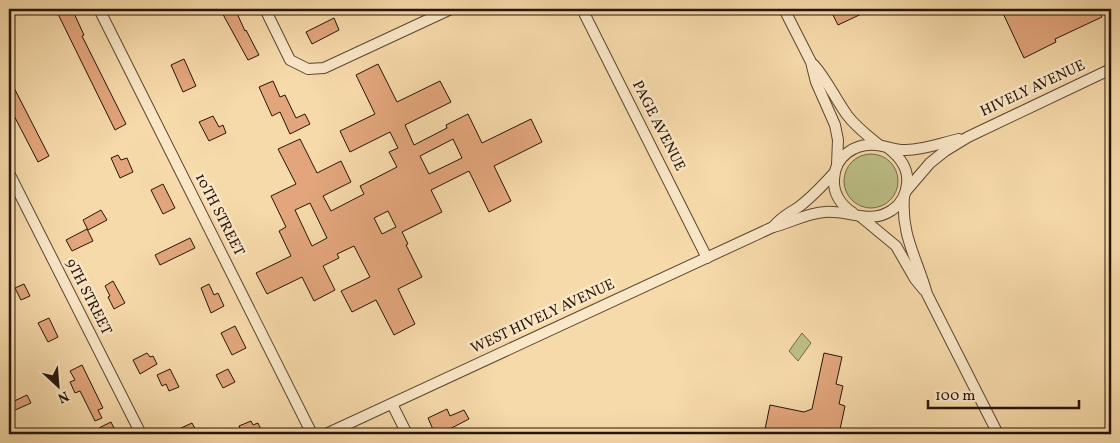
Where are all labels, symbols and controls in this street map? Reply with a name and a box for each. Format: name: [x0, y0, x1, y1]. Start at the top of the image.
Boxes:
street label: HIVELY AVENUE: [977, 55, 1089, 123]
street label: PAGE AVENUE: [626, 77, 690, 175]
street label: 10TH STREET: [189, 170, 249, 260]
street label: 9TH STREET: [60, 255, 116, 339]
street label: WEST HIVELY AVENUE: [468, 274, 618, 360]
north arrow: [32, 360, 82, 410]
scale bar: [928, 378, 1079, 410]
text: N: [54, 386, 72, 407]
text: 100 m: [935, 386, 975, 407]

